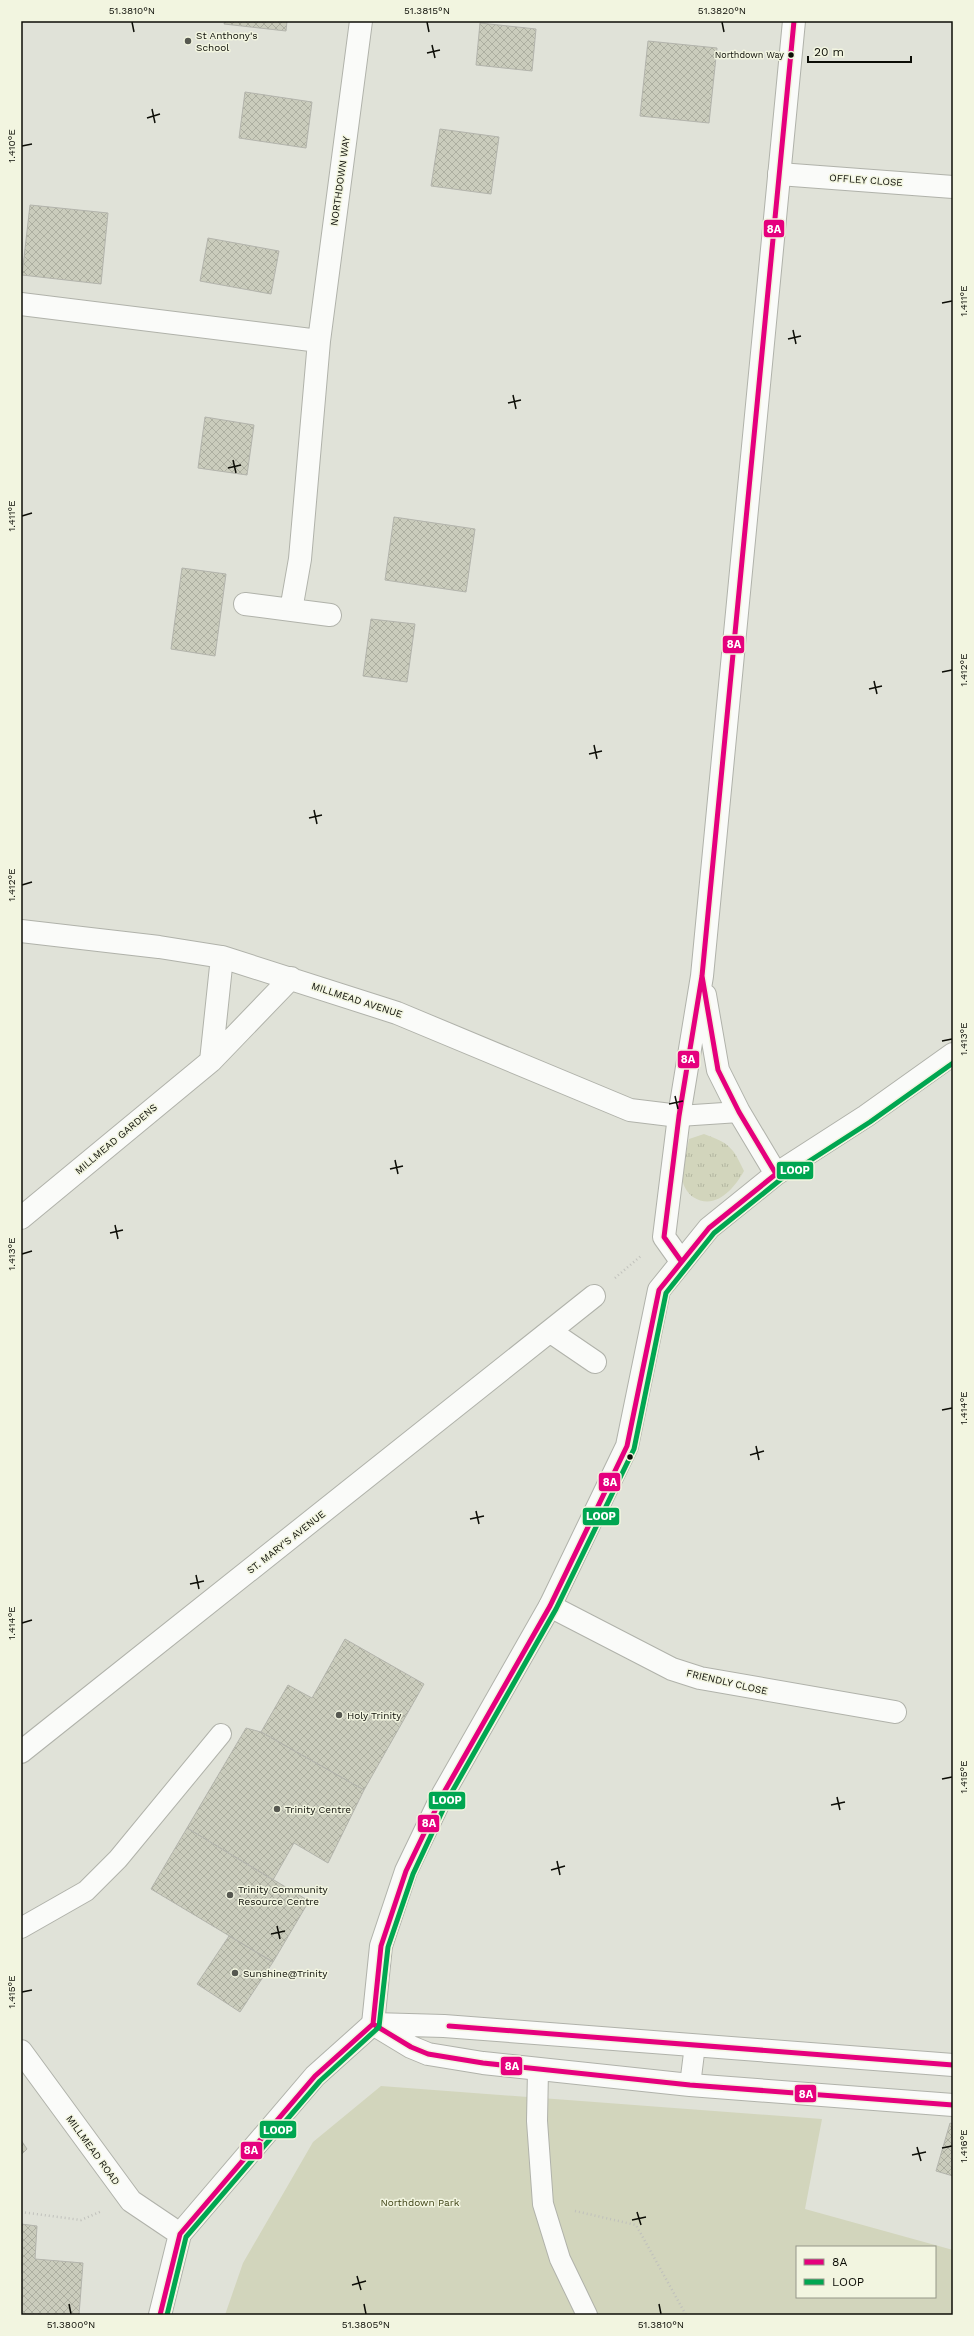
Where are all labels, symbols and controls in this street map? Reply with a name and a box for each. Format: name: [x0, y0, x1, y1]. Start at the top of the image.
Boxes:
text: 51.3810°N: [109, 5, 155, 16]
text: 51.3815°N: [404, 5, 450, 16]
text: 51.3820°N: [698, 5, 746, 16]
place label: St Anthony's School: [196, 30, 257, 53]
marker: St Anthony's School: [183, 36, 193, 46]
scale bar: [808, 38, 911, 64]
text: 20 m: [814, 45, 844, 59]
place label: Northdown Way: [715, 50, 784, 60]
marker: Northdown Way: [786, 50, 796, 60]
text: 1.410°E: [6, 129, 17, 163]
street label: NORTHDOWN WAY: [328, 135, 352, 226]
street label: OFFLEY CLOSE: [829, 172, 903, 188]
line badge: 8A: [763, 219, 785, 238]
text: 8A: [767, 223, 782, 236]
text: 1.411°E: [958, 285, 969, 317]
text: 1.411°E: [6, 500, 17, 532]
line badge: 8A: [722, 635, 745, 654]
text: 8A: [727, 638, 742, 651]
text: 1.412°E: [958, 653, 969, 687]
text: 1.412°E: [6, 868, 17, 902]
street label: MILLMEAD AVENUE: [310, 980, 404, 1020]
text: 1.413°E: [958, 1022, 969, 1056]
line badge: 8A: [677, 1050, 700, 1069]
text: 8A: [681, 1053, 696, 1066]
street label: MILLMEAD GARDENS: [73, 1102, 159, 1176]
line badge: LOOP: [776, 1161, 814, 1180]
text: LOOP: [780, 1164, 810, 1177]
text: 1.413°E: [6, 1237, 17, 1271]
text: 1.414°E: [958, 1391, 969, 1425]
unlabelled marker: [625, 1452, 635, 1462]
line badge: 8A: [598, 1472, 621, 1492]
text: 8A: [603, 1476, 618, 1489]
line badge: LOOP: [582, 1507, 620, 1526]
street label: ST. MARY'S AVENUE: [245, 1508, 327, 1576]
text: LOOP: [586, 1510, 616, 1523]
text: 1.414°E: [6, 1606, 17, 1640]
street label: FRIENDLY CLOSE: [685, 1667, 769, 1697]
marker: Holy Trinity: [334, 1710, 344, 1720]
place label: Holy Trinity: [347, 1710, 402, 1721]
text: 1.415°E: [958, 1760, 969, 1794]
line badge: LOOP: [428, 1791, 466, 1810]
text: LOOP: [432, 1794, 462, 1807]
marker: Trinity Centre: [272, 1804, 282, 1814]
place label: Trinity Centre: [285, 1804, 351, 1815]
line badge: 8A: [417, 1814, 440, 1833]
text: 8A: [422, 1817, 437, 1830]
place label: Trinity Community Resource Centre: [238, 1884, 329, 1907]
marker: Trinity Community Resource Centre: [225, 1890, 235, 1900]
marker: Sunshine@Trinity: [230, 1968, 240, 1978]
place label: Sunshine@Trinity: [243, 1968, 328, 1979]
text: 1.415°E: [6, 1975, 17, 2009]
line badge: 8A: [500, 2056, 523, 2076]
text: 8A: [505, 2060, 520, 2073]
line badge: 8A: [794, 2084, 817, 2103]
text: 8A: [799, 2088, 814, 2101]
street label: MILLMEAD ROAD: [64, 2113, 122, 2187]
line badge: LOOP: [259, 2120, 297, 2139]
text: LOOP: [263, 2124, 293, 2137]
text: 1.416°E: [958, 2129, 969, 2163]
line badge: 8A: [240, 2141, 263, 2160]
text: 8A: [244, 2144, 259, 2157]
park label: Northdown Park: [381, 2197, 460, 2208]
legend: [796, 2246, 936, 2298]
text: 8A: [832, 2255, 847, 2269]
text: LOOP: [832, 2275, 864, 2289]
text: 51.3800°N: [47, 2319, 95, 2330]
text: 51.3805°N: [342, 2319, 390, 2330]
text: 51.3810°N: [638, 2319, 684, 2330]

